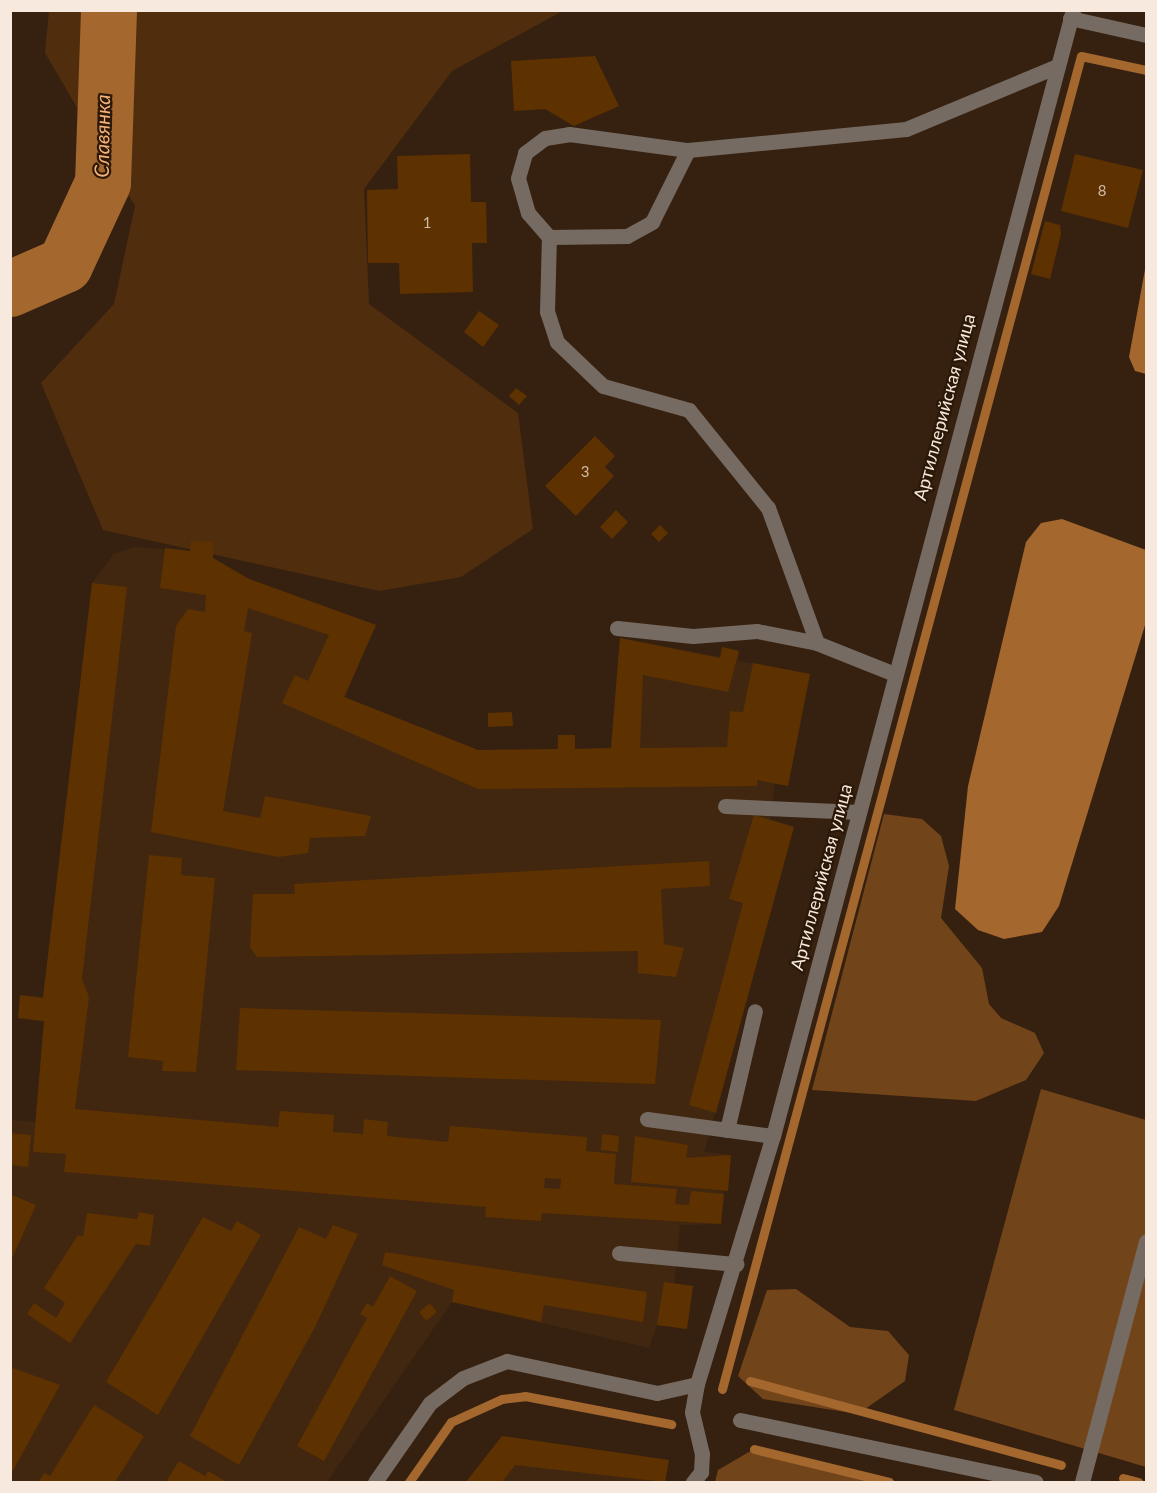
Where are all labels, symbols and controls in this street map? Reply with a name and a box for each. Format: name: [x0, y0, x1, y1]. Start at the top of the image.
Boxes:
water label: Славянка: [89, 94, 115, 178]
house number: 8: [1098, 182, 1106, 200]
house number: 1: [423, 214, 431, 232]
street label: Артиллерийская улица: [909, 311, 979, 503]
house number: 3: [581, 463, 589, 481]
street label: Артиллерийская улица: [786, 781, 856, 973]

